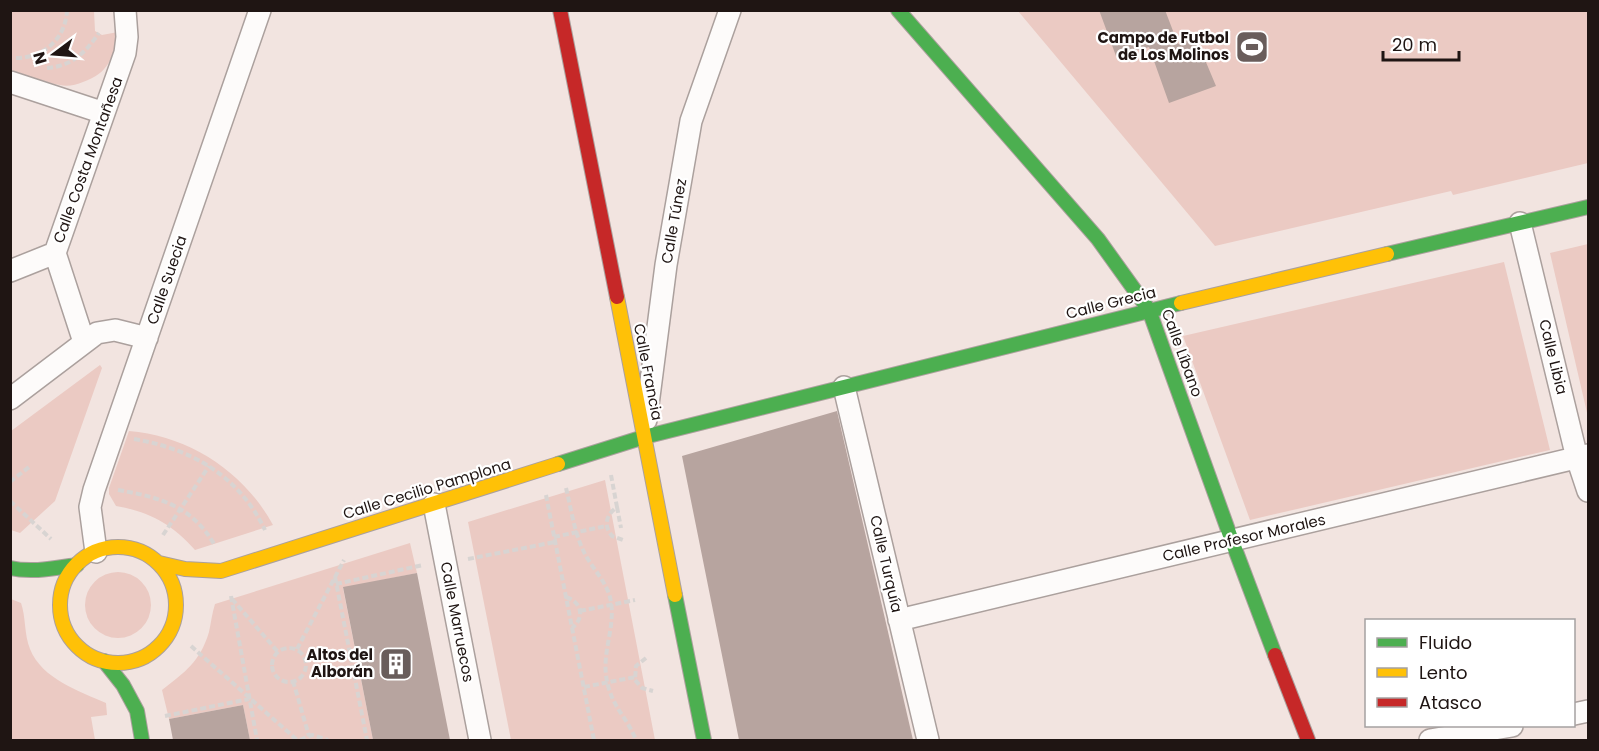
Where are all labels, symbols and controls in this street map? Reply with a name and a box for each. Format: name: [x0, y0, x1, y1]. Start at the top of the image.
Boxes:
north arrow: [24, 24, 84, 84]
scale bar: [1383, 24, 1460, 62]
place label: Campo de Futbol de Los Molinos: [1097, 27, 1229, 65]
sports icon: Campo de Futbol de Los Molinos: [1234, 29, 1270, 65]
text: 20 m: [1392, 32, 1437, 57]
text: N: [27, 49, 53, 67]
street label: Calle Costa Montañesa: [48, 74, 127, 246]
street label: Calle Túnez: [656, 177, 691, 265]
street label: Calle Suecia: [141, 232, 192, 327]
street label: Calle Grecia: [1064, 281, 1158, 324]
street label: Calle Líbano: [1157, 306, 1208, 400]
street label: Calle Libia: [1534, 317, 1573, 397]
street label: Calle Francia: [629, 322, 668, 422]
street label: Calle Cecilio Pamplona: [340, 453, 513, 524]
street label: Calle Profesor Morales: [1160, 509, 1328, 566]
street label: Calle Turquía: [865, 513, 908, 615]
street label: Calle Marruecos: [436, 560, 479, 684]
legend: [1365, 619, 1575, 727]
text: Fluido: [1419, 630, 1472, 655]
place label: Altos del Alborán: [306, 644, 373, 682]
building icon: Altos del Alborán: [378, 646, 414, 682]
text: Lento: [1419, 660, 1468, 685]
text: Atasco: [1419, 690, 1482, 715]

